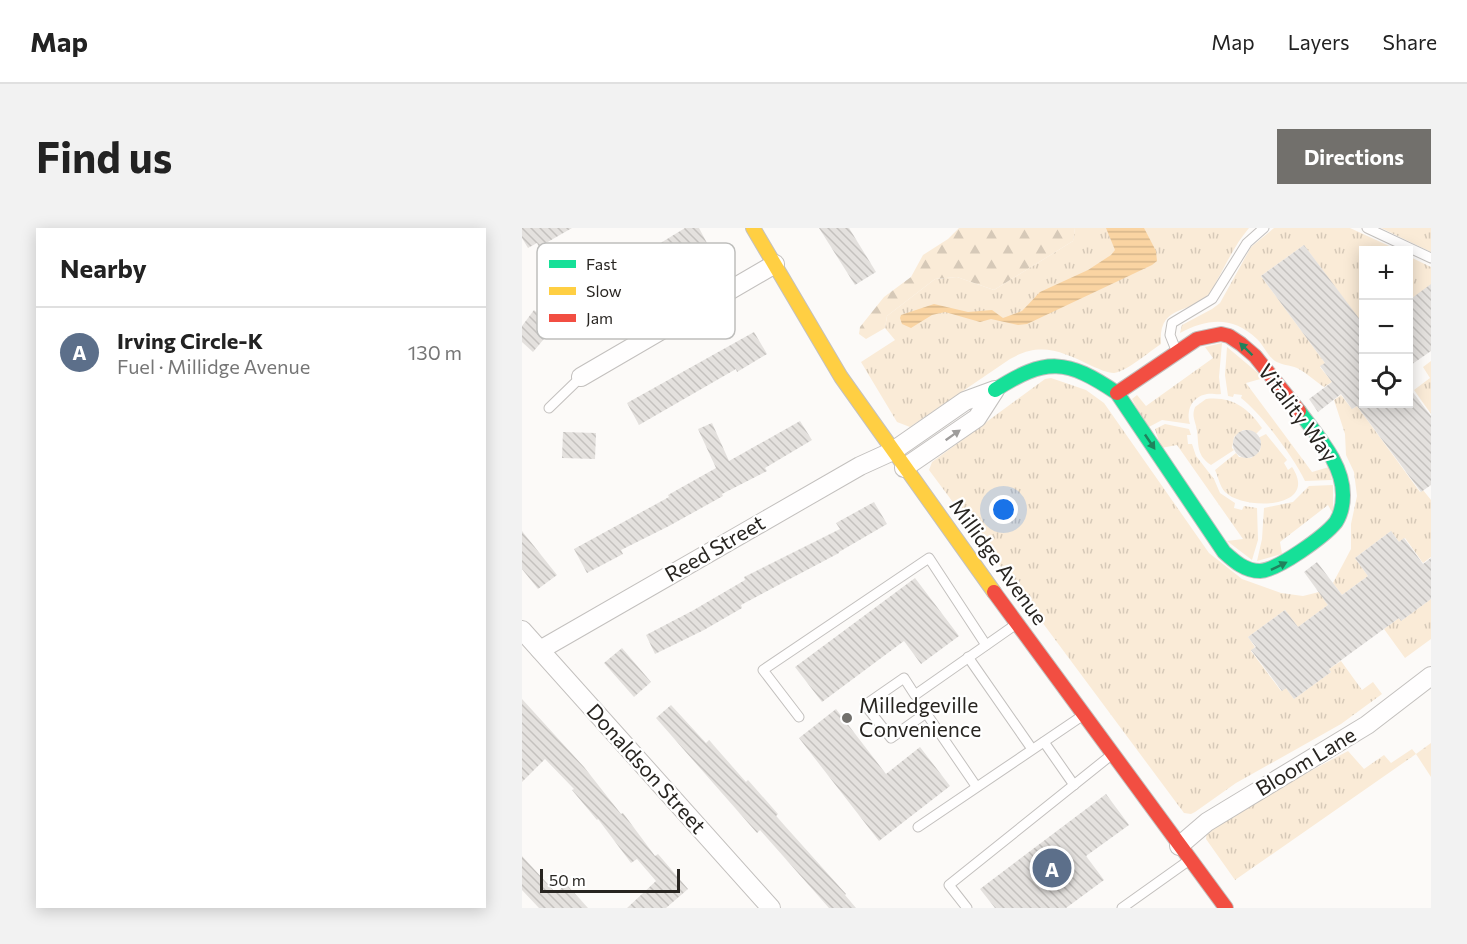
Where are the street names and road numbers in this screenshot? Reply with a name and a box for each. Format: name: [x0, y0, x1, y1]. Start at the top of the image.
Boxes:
street label: Vitality Way: [1253, 358, 1343, 466]
street label: Millidge Avenue: [945, 493, 1053, 629]
street label: Reed Street: [660, 509, 769, 586]
street label: Donaldson Street: [582, 698, 712, 838]
street label: Bloom Lane: [1251, 721, 1360, 800]

